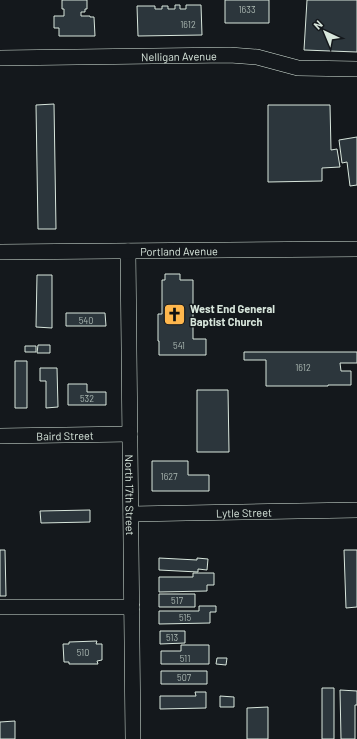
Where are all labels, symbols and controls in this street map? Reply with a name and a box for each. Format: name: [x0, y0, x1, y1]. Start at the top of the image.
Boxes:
house number: 1633: [238, 4, 256, 15]
north arrow: [305, 12, 345, 52]
text: N: [311, 17, 325, 32]
house number: 1612: [180, 19, 196, 30]
street label: Nelligan Avenue: [141, 49, 217, 63]
street label: Portland Avenue: [140, 244, 218, 257]
church icon: West End General Baptist Church: [162, 301, 188, 327]
place label: West End General Baptist Church: [190, 302, 275, 328]
house number: 540: [79, 315, 93, 326]
house number: 541: [173, 340, 185, 351]
house number: 1612: [295, 362, 311, 373]
house number: 532: [80, 393, 94, 404]
street label: Baird Street: [36, 428, 94, 442]
street label: North 17th Street: [124, 454, 137, 536]
house number: 1627: [161, 471, 178, 482]
street label: Lytle Street: [216, 505, 272, 519]
house number: 517: [171, 595, 184, 606]
house number: 515: [179, 612, 191, 623]
house number: 513: [166, 632, 178, 643]
house number: 510: [77, 647, 89, 658]
house number: 511: [180, 653, 190, 664]
house number: 507: [177, 672, 192, 683]

